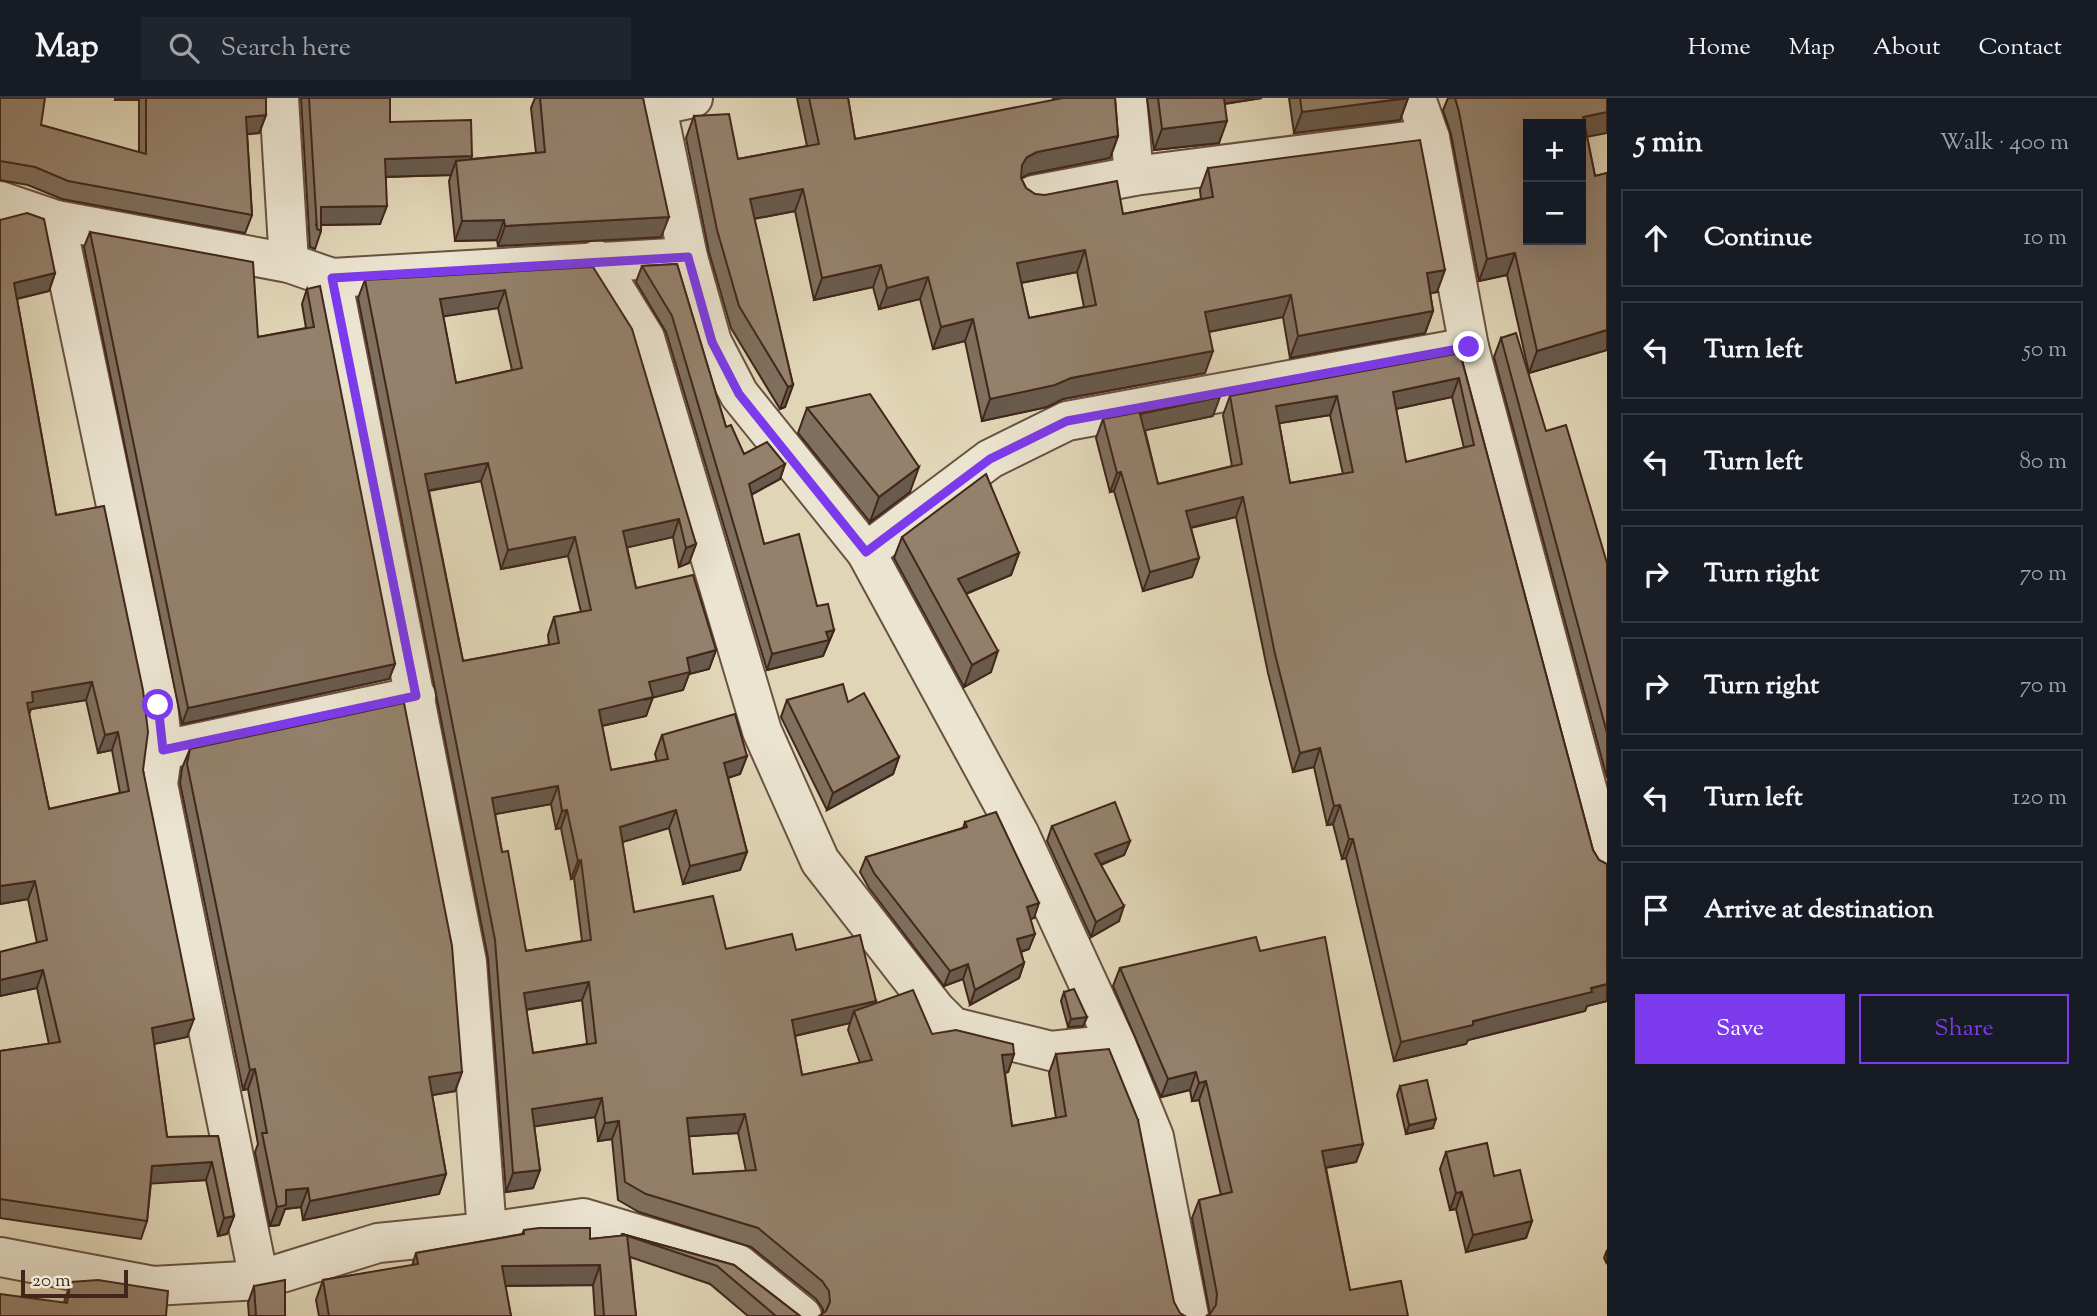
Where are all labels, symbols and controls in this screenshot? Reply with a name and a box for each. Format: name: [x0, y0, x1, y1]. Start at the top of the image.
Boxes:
search box: [141, 17, 631, 80]
text: Map: [35, 24, 99, 72]
icon: search: [165, 29, 203, 67]
text: Search here: [221, 30, 351, 67]
text: Home: [1688, 31, 1751, 65]
text: Map: [1789, 31, 1835, 65]
text: About: [1873, 31, 1940, 65]
text: Contact: [1978, 31, 2062, 65]
map controls: [1523, 119, 1586, 245]
button: +: [1523, 119, 1586, 182]
text: 5 min: [1635, 122, 1703, 165]
text: Walk · 400 m: [1940, 127, 2069, 160]
button: −: [1523, 182, 1586, 245]
icon: ahead: [1637, 219, 1675, 257]
text: Continue: [1704, 220, 1812, 257]
text: 10 m: [2023, 222, 2067, 255]
route end: [1453, 331, 1484, 362]
icon: left: [1637, 331, 1675, 369]
text: Turn left: [1704, 332, 1803, 369]
text: 50 m: [2023, 334, 2067, 367]
icon: left: [1637, 443, 1675, 481]
text: Turn left: [1704, 444, 1803, 481]
text: 80 m: [2019, 446, 2067, 479]
icon: right: [1637, 555, 1675, 593]
text: Turn right: [1704, 556, 1819, 593]
text: 70 m: [2020, 558, 2067, 591]
icon: right: [1637, 667, 1675, 705]
text: Turn right: [1704, 668, 1819, 705]
text: 70 m: [2020, 670, 2067, 703]
route start: [142, 689, 173, 720]
icon: left: [1637, 779, 1675, 817]
text: Turn left: [1704, 780, 1803, 817]
text: 120 m: [2012, 782, 2067, 815]
icon: arrive: [1637, 891, 1675, 929]
text: Arrive at destination: [1704, 892, 1934, 929]
button: Save: [1635, 994, 1845, 1064]
button: Share: [1859, 994, 2069, 1064]
scale bar: [21, 1267, 128, 1299]
text: 20 m: [32, 1268, 71, 1295]

